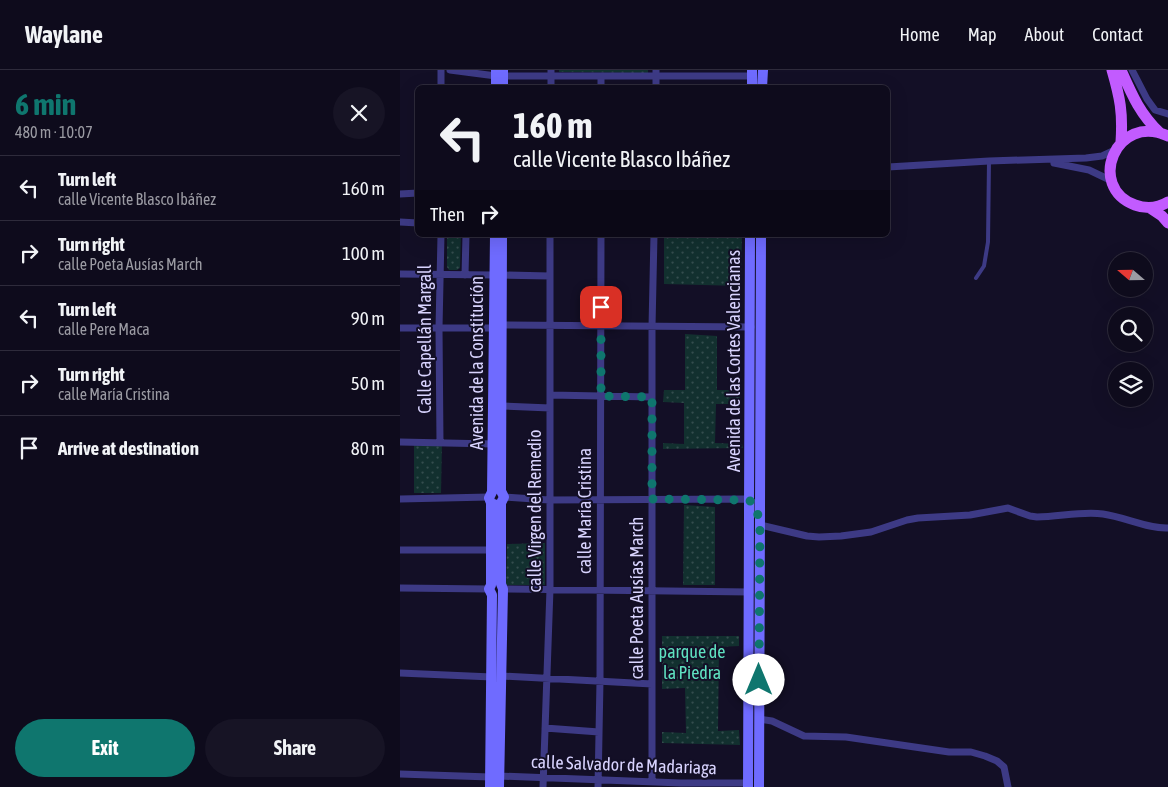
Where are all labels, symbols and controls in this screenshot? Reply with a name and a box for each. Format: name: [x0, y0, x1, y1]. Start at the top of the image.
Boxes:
text: Waylane: [25, 21, 103, 48]
text: Home: [900, 24, 940, 45]
text: Map: [968, 24, 997, 45]
text: About: [1025, 24, 1064, 45]
text: Contact: [1092, 24, 1143, 45]
text: 6 min: [15, 87, 76, 121]
button: close: [333, 87, 385, 139]
icon: left: [430, 105, 495, 170]
text: 160 m: [513, 105, 592, 145]
text: 480 m · 10:07: [15, 123, 93, 141]
text: calle Vicente Blasco Ibáñez: [513, 146, 730, 172]
text: Turn left: [58, 168, 116, 190]
icon: left: [15, 174, 43, 202]
text: 160 m: [342, 177, 385, 199]
text: calle Vicente Blasco Ibáñez: [58, 190, 216, 208]
icon: right: [475, 200, 503, 228]
text: Then: [430, 203, 465, 225]
text: Turn right: [58, 233, 125, 255]
icon: right: [15, 239, 43, 267]
text: 100 m: [342, 242, 385, 264]
street label: Avenida de las Cortes Valencianas: [723, 250, 744, 472]
north arrow: [1108, 252, 1152, 298]
map controls: [1108, 252, 1153, 407]
text: calle Poeta Ausías March: [58, 255, 203, 273]
street label: Calle Capellán Margall: [414, 264, 435, 414]
street label: Avenida de la Constitución: [466, 276, 487, 450]
pin: [580, 286, 622, 328]
icon: arrive: [587, 293, 615, 321]
text: Turn left: [58, 298, 116, 320]
icon: left: [15, 304, 43, 332]
text: 90 m: [351, 307, 385, 329]
button: search: [1108, 307, 1153, 352]
text: calle Pere Maca: [58, 320, 150, 338]
button: layers: [1108, 362, 1153, 407]
text: Turn right: [58, 363, 125, 385]
icon: right: [15, 369, 43, 397]
text: 50 m: [351, 372, 385, 394]
text: calle María Cristina: [58, 385, 170, 403]
street label: calle Virgen del Remedio: [524, 430, 545, 592]
icon: arrive: [15, 434, 43, 462]
text: Arrive at destination: [58, 437, 199, 459]
text: 80 m: [351, 437, 385, 459]
street label: calle María Cristina: [574, 448, 595, 574]
street label: calle Poeta Ausías March: [626, 517, 647, 679]
park label: parque de la Piedra: [659, 641, 725, 683]
position arrow: [732, 653, 784, 705]
button: Exit: [15, 719, 195, 777]
button: Share: [205, 719, 385, 777]
street label: calle Salvador de Madariaga: [531, 751, 717, 778]

